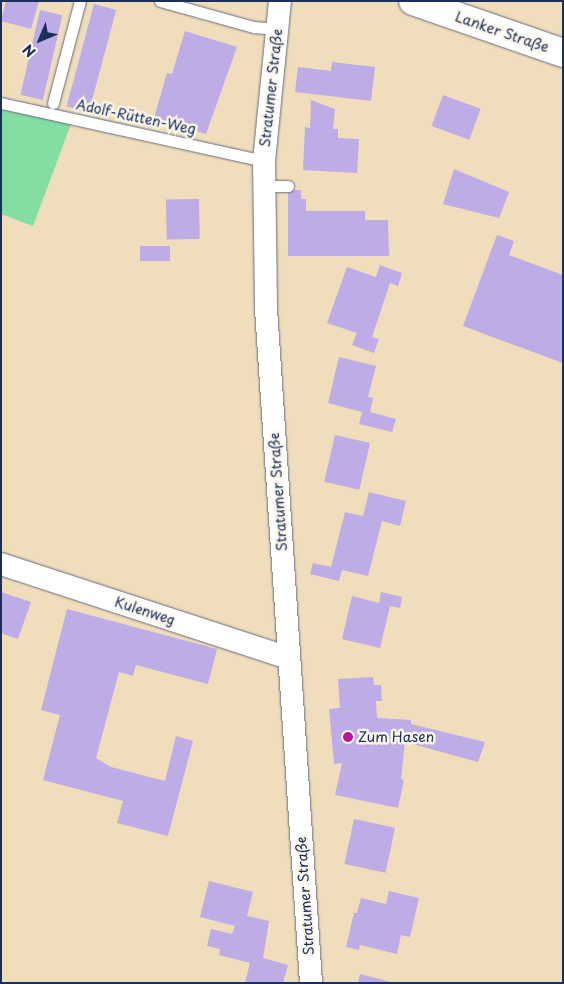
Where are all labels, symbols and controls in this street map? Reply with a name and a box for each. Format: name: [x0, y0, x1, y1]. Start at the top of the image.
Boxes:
street label: Lanker Straße: [453, 8, 551, 56]
north arrow: [15, 15, 65, 65]
street label: Stratumer Straße: [256, 28, 286, 148]
text: N: [18, 40, 40, 62]
street label: Adolf-Rütten-Weg: [75, 96, 197, 138]
street label: Stratumer Straße: [265, 432, 291, 552]
street label: Kulenweg: [113, 593, 177, 629]
place label: Zum Hasen: [358, 729, 434, 745]
marker: Zum Hasen: [342, 731, 354, 743]
street label: Stratumer Straße: [292, 836, 318, 956]

